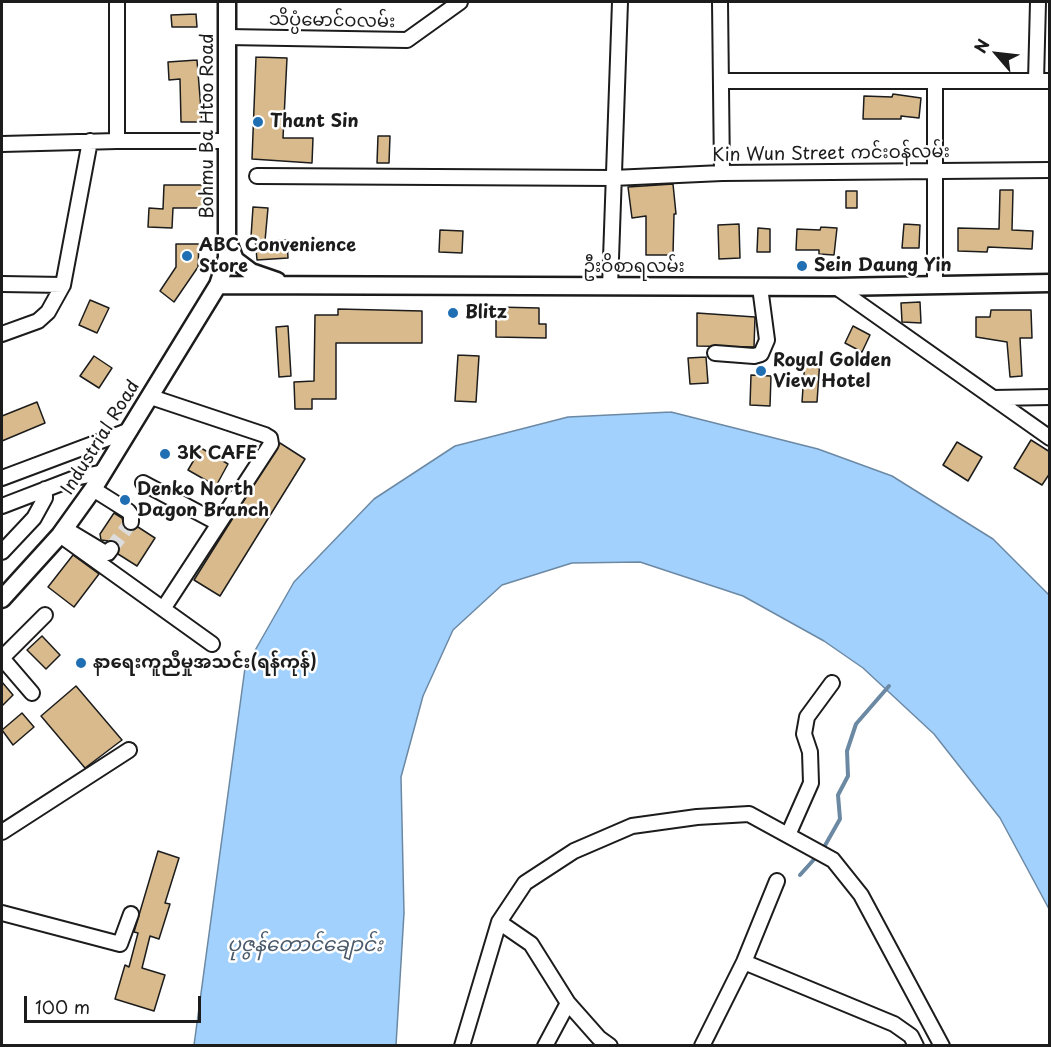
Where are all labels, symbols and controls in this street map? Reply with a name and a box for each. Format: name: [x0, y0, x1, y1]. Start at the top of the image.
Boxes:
street label: သိပ္ပံမောင်ဝလမ်း: [269, 9, 395, 33]
north arrow: [967, 24, 1027, 84]
street label: Bohmu Ba Htoo Road: [197, 33, 219, 219]
text: N: [968, 34, 995, 57]
place label: Thant Sin: [270, 111, 359, 133]
marker: Thant Sin: [251, 115, 265, 129]
street label: Kin Wun Street ကင်းဝန်လမ်း: [712, 141, 950, 167]
place label: ABC Convenience Store: [199, 235, 356, 278]
marker: ABC Convenience Store: [180, 249, 194, 263]
place label: Sein Daung Yin: [814, 255, 952, 277]
street label: ဦးဝိစာရလမ်း: [583, 256, 685, 278]
marker: Sein Daung Yin: [795, 259, 809, 273]
place label: Blitz: [465, 302, 507, 324]
marker: Blitz: [446, 306, 460, 320]
place label: Royal Golden View Hotel: [773, 350, 891, 392]
marker: Royal Golden View Hotel: [754, 364, 768, 378]
street label: Industrial Road: [57, 377, 145, 499]
place label: 3K CAFE: [177, 443, 257, 465]
marker: 3K CAFE: [158, 447, 172, 461]
place label: Denko North Dagon Branch: [137, 479, 269, 522]
marker: Denko North Dagon Branch: [118, 493, 132, 507]
place label: နာရေးကူညီမှုအသင်း(ရန်ကုန်): [93, 652, 317, 674]
marker: နာရေးကူညီမှုအသင်း(ရန်ကုန်): [74, 656, 88, 670]
water label: ပုဇွန်တောင်ချောင်း: [227, 933, 383, 957]
scale bar: [27, 984, 204, 1022]
text: 100 m: [35, 993, 90, 1020]

